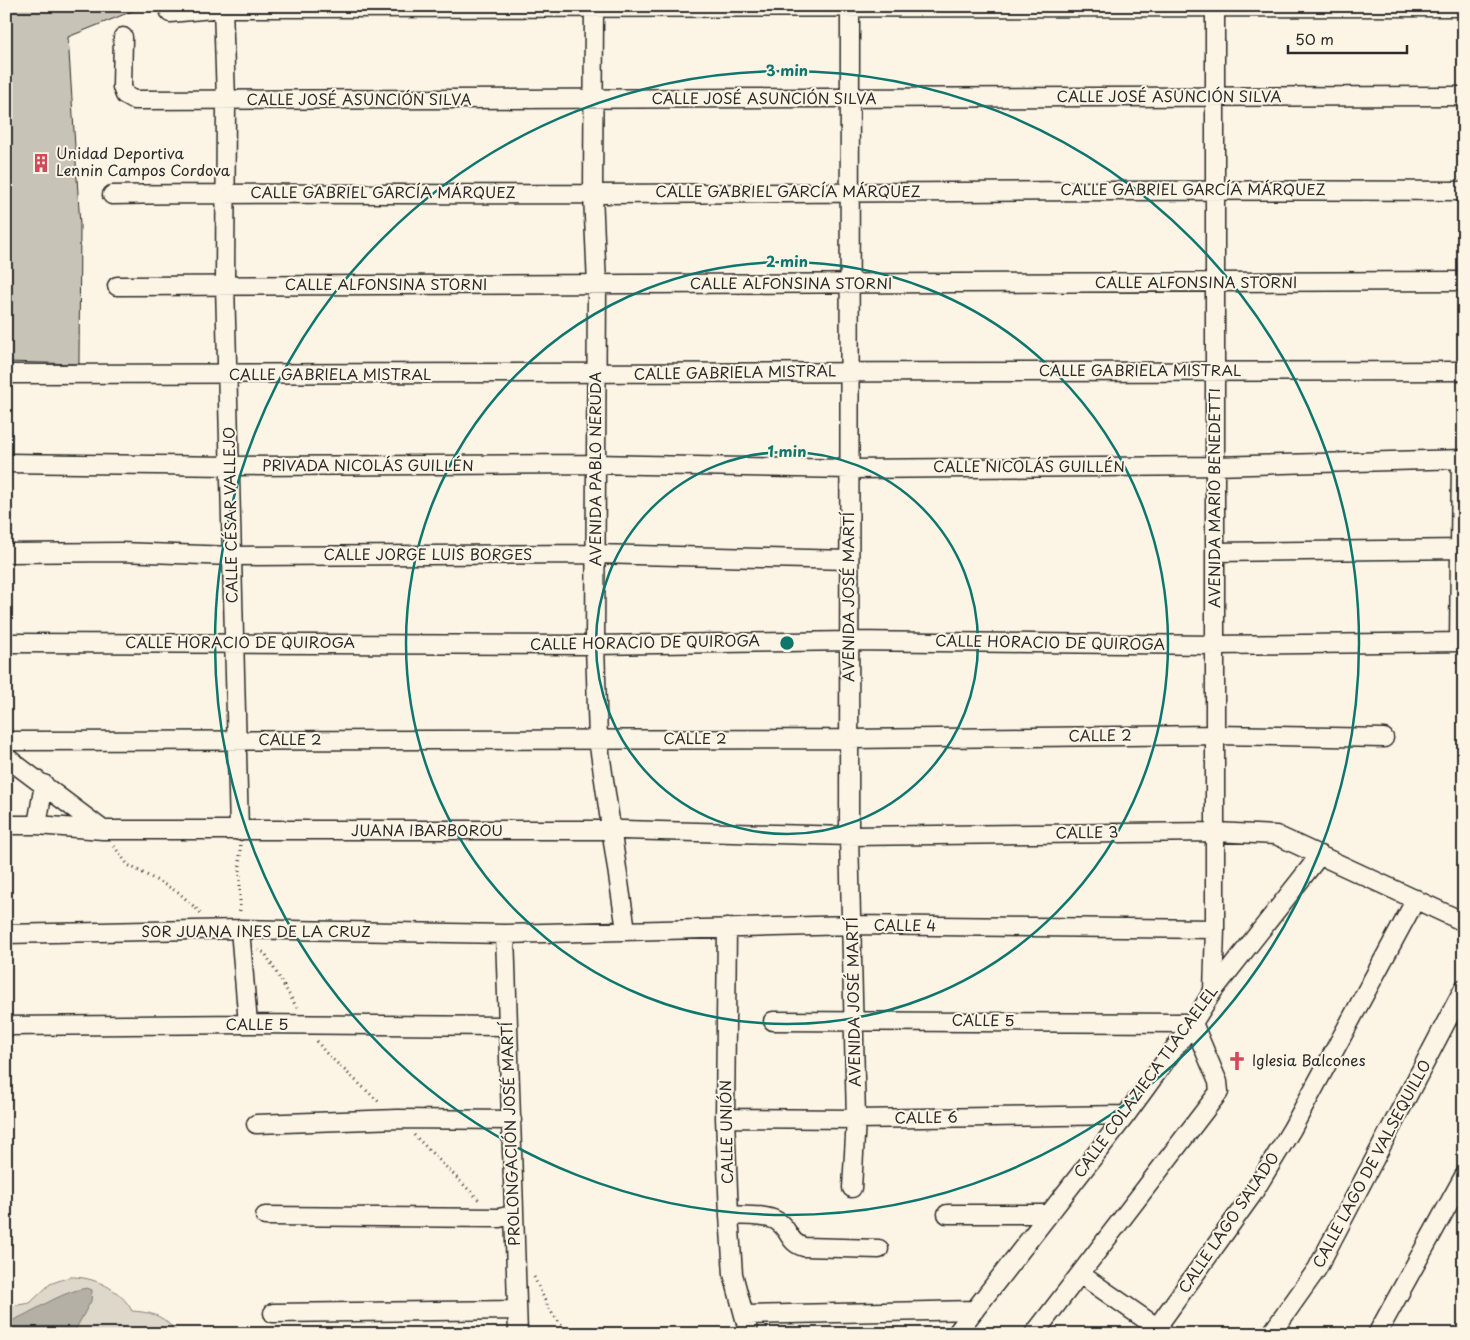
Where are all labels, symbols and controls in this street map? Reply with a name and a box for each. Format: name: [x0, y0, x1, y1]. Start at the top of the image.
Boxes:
scale bar: [1288, 22, 1406, 54]
text: 50 m: [1295, 27, 1334, 50]
text: 3 min: [766, 58, 808, 81]
street label: CALLE JOSÉ ASUNCIÓN SILVA: [1056, 84, 1282, 107]
street label: CALLE JOSÉ ASUNCIÓN SILVA: [651, 86, 877, 109]
street label: CALLE JOSÉ ASUNCIÓN SILVA: [246, 87, 472, 110]
place label: Unidad Deportiva Lennin Campos Cordova: [56, 141, 231, 181]
building icon: Unidad Deportiva Lennin Campos Cordova: [30, 152, 52, 174]
street label: CALLE GABRIEL GARCÍA MÁRQUEZ: [1060, 177, 1326, 200]
street label: CALLE GABRIEL GARCÍA MÁRQUEZ: [655, 179, 921, 202]
street label: CALLE GABRIEL GARCÍA MÁRQUEZ: [250, 180, 516, 203]
text: 2 min: [766, 249, 808, 272]
street label: CALLE ALFONSINA STORNI: [1095, 270, 1297, 293]
street label: CALLE ALFONSINA STORNI: [690, 271, 892, 294]
street label: CALLE ALFONSINA STORNI: [285, 272, 487, 295]
street label: CALLE GABRIELA MISTRAL: [633, 358, 837, 385]
street label: CALLE GABRIELA MISTRAL: [1039, 358, 1241, 381]
street label: CALLE GABRIELA MISTRAL: [229, 362, 431, 385]
street label: AVENIDA PABLO NERUDA: [583, 372, 606, 566]
street label: AVENIDA MARIO BENEDETTI: [1202, 388, 1225, 608]
street label: CALLE CÉSAR VALLEJO: [216, 427, 243, 604]
text: 1 min: [768, 439, 806, 462]
street label: PRIVADA NICOLÁS GUILLÉN: [262, 453, 474, 476]
street label: CALLE NICOLÁS GUILLÉN: [933, 454, 1125, 477]
street label: AVENIDA JOSÉ MARTÍ: [836, 511, 859, 682]
street label: CALLE JORGE LUIS BORGES: [323, 542, 533, 565]
street label: CALLE HORACIO DE QUIROGA: [530, 628, 760, 655]
street label: CALLE HORACIO DE QUIROGA: [935, 628, 1165, 655]
street label: CALLE HORACIO DE QUIROGA: [125, 630, 355, 653]
centre of rings: [778, 634, 796, 652]
street label: CALLE 2: [1068, 722, 1132, 747]
street label: CALLE 2: [663, 726, 727, 749]
street label: CALLE 2: [258, 727, 322, 750]
street label: JUANA IBARBOROU: [351, 818, 503, 841]
street label: CALLE 3: [1055, 819, 1119, 844]
street label: CALLE 4: [874, 912, 937, 937]
street label: AVENIDA JOSÉ MARTÍ: [840, 916, 865, 1087]
street label: SOR JUANA INES DE LA CRUZ: [141, 919, 371, 942]
street label: CALLE COLAZIECA TLACAELEL: [1067, 980, 1223, 1182]
street label: CALLE 5: [951, 1007, 1015, 1032]
street label: CALLE 5: [226, 1012, 288, 1035]
street label: PROLONGACIÓN JOSÉ MARTÍ: [494, 1021, 525, 1247]
place label: Iglesia Balcones: [1252, 1048, 1366, 1071]
church icon: Iglesia Balcones: [1226, 1050, 1248, 1072]
street label: CALLE LAGO DE VALSEQUILLO: [1306, 1055, 1435, 1271]
street label: CALLE UNIÓN: [713, 1080, 738, 1184]
street label: CALLE 6: [894, 1104, 958, 1129]
street label: CALLE LAGO SALADO: [1172, 1147, 1284, 1297]

